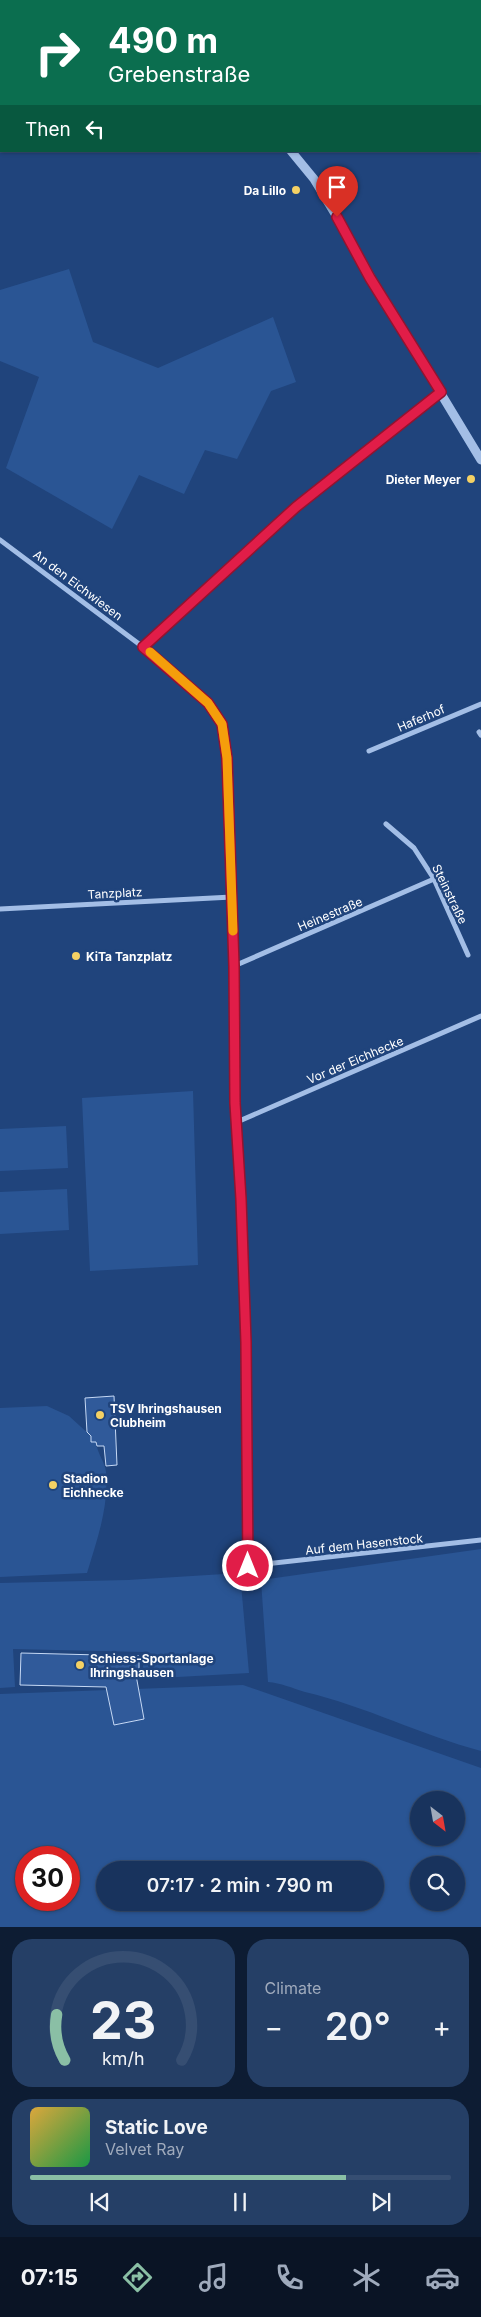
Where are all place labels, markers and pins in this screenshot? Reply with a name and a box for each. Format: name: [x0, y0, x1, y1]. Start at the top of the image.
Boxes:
pin: [316, 166, 358, 217]
place label: Da Lillo: [244, 183, 286, 198]
marker: Da Lillo: [290, 184, 302, 196]
place label: Dieter Meyer: [386, 472, 461, 487]
marker: Dieter Meyer: [465, 473, 477, 485]
place label: KiTa Tanzplatz: [86, 949, 173, 964]
marker: KiTa Tanzplatz: [70, 950, 82, 962]
place label: TSV Ihringshausen Clubheim: [110, 1401, 222, 1430]
marker: TSV Ihringshausen Clubheim: [94, 1409, 106, 1421]
place label: Stadion Eichhecke: [63, 1471, 124, 1500]
marker: Stadion Eichhecke: [47, 1479, 59, 1491]
place label: Schiess-Sportanlage Ihringshausen: [90, 1651, 214, 1680]
marker: Schiess-Sportanlage Ihringshausen: [74, 1659, 86, 1671]

